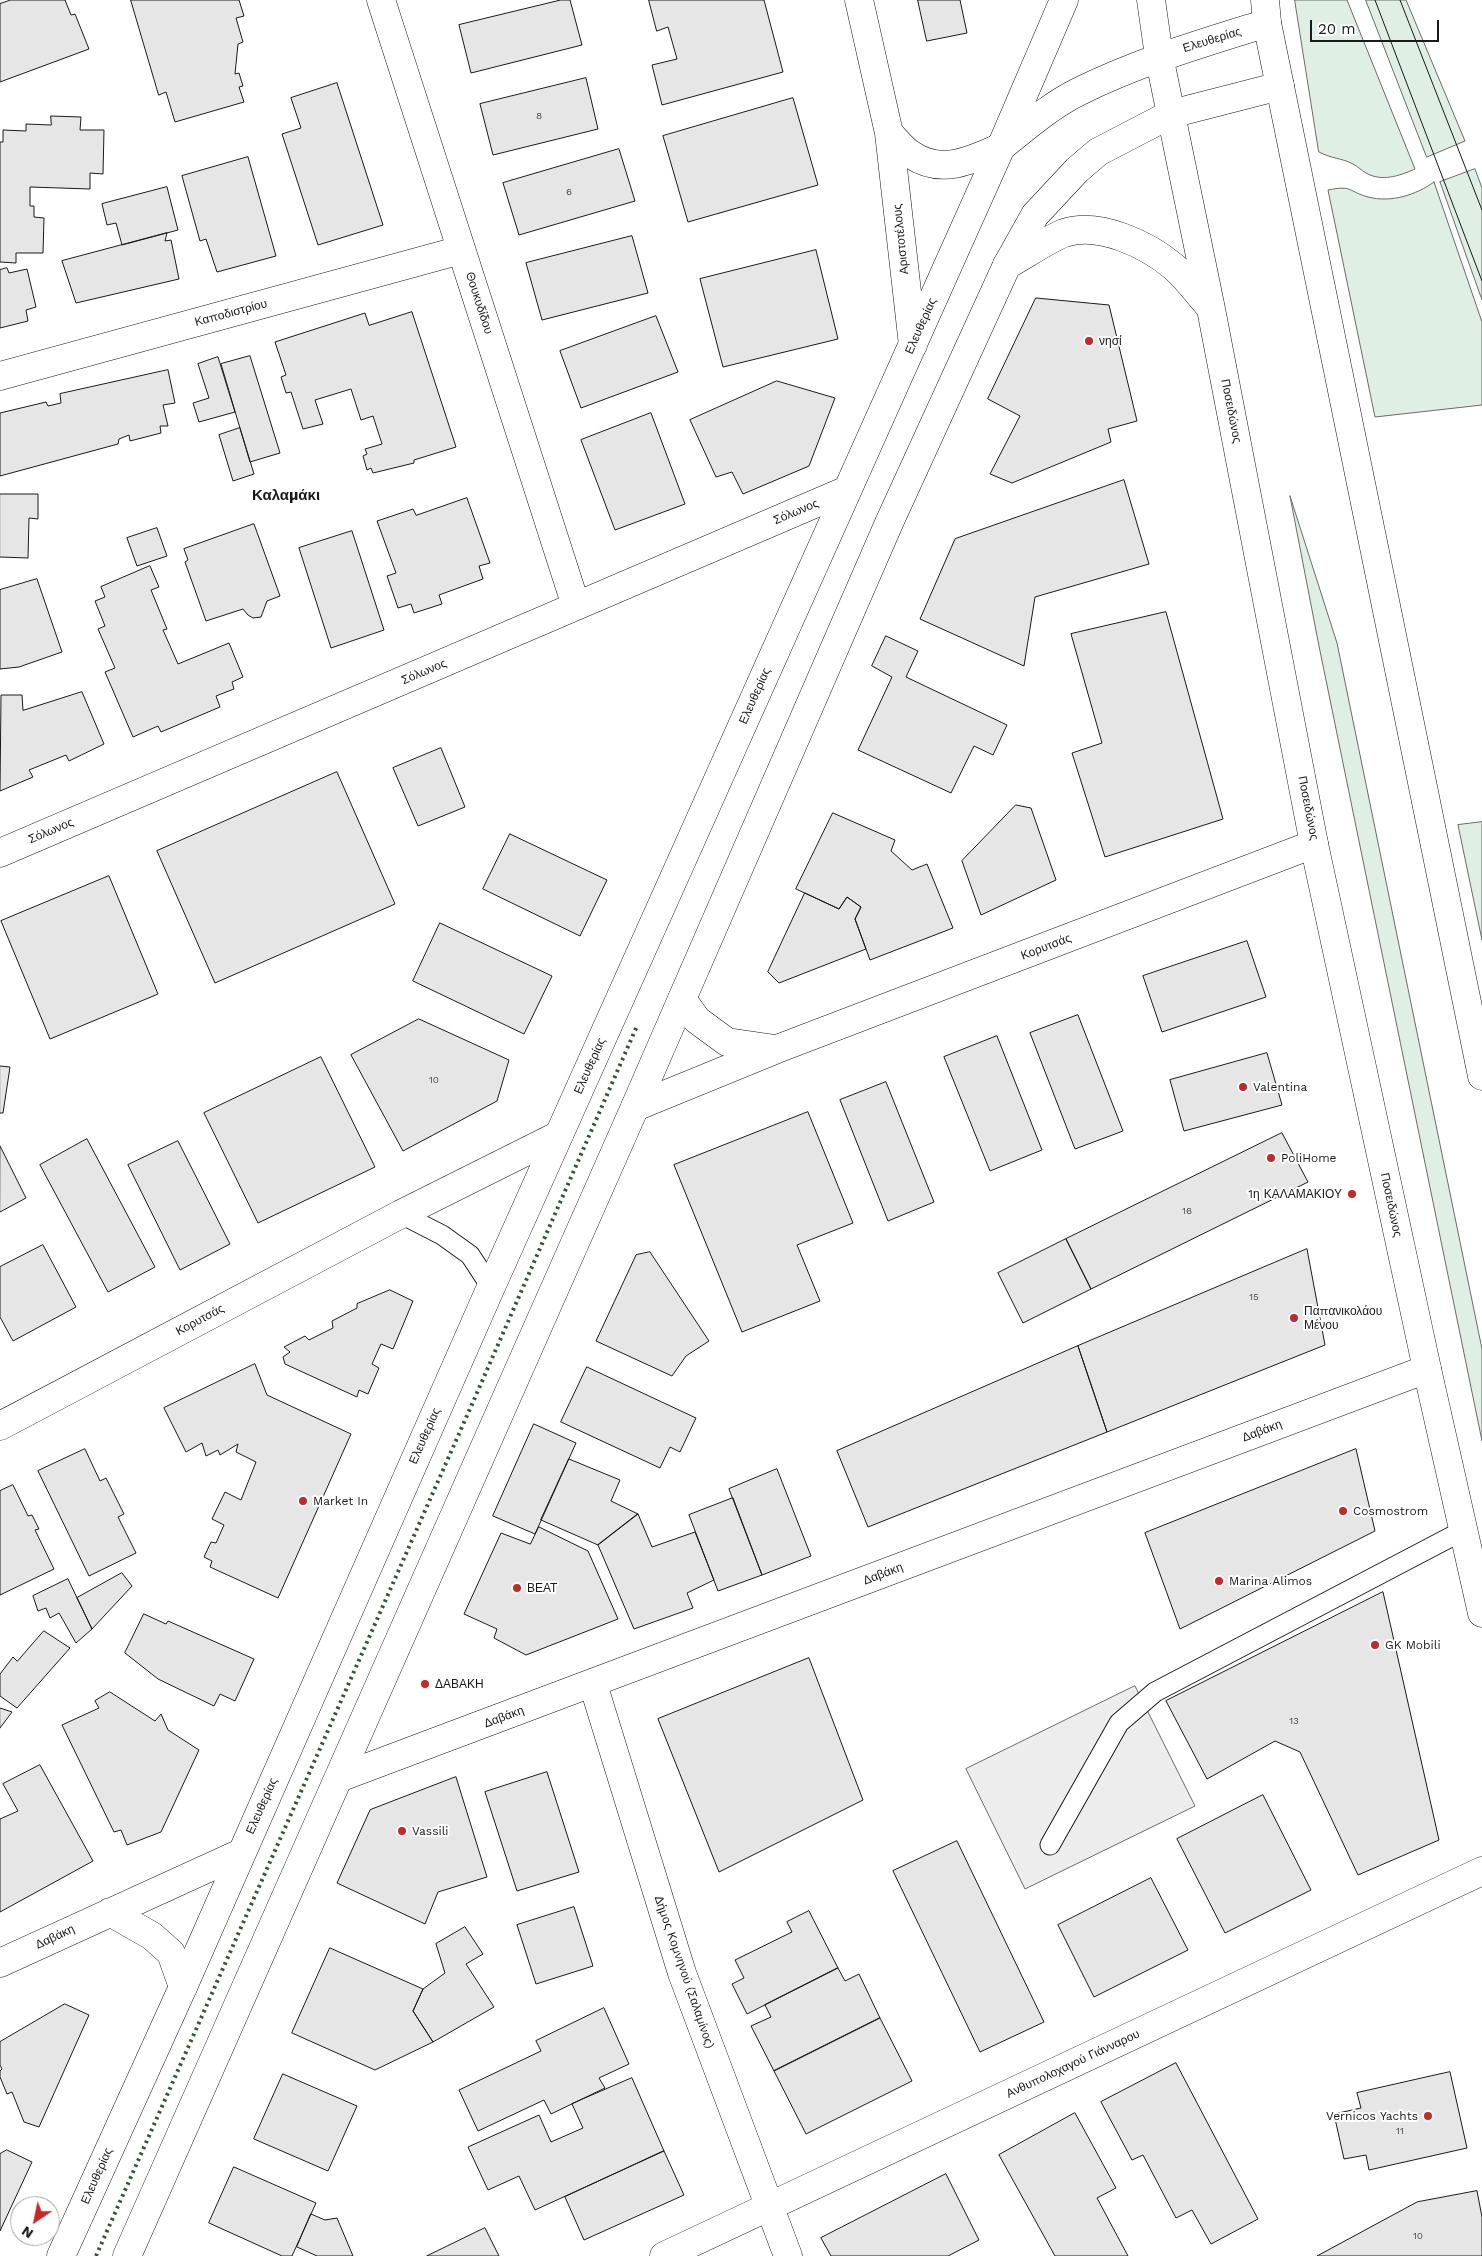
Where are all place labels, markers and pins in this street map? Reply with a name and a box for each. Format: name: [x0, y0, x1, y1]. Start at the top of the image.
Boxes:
place label: νησί: [1099, 334, 1122, 348]
marker: νησί: [1083, 335, 1095, 347]
place label: Valentina: [1253, 1080, 1307, 1094]
marker: Valentina: [1237, 1081, 1249, 1093]
place label: PoliHome: [1281, 1151, 1337, 1165]
marker: PoliHome: [1265, 1152, 1277, 1164]
place label: 1η ΚΑΛΑΜΑΚΙΟΥ: [1248, 1187, 1342, 1201]
marker: 1η ΚΑΛΑΜΑΚΙΟΥ: [1346, 1188, 1358, 1200]
place label: Παπανικολάου Μένου: [1304, 1304, 1382, 1332]
marker: Παπανικολάου Μένου: [1288, 1312, 1300, 1324]
place label: Market In: [313, 1494, 368, 1508]
marker: Market In: [297, 1495, 309, 1507]
place label: Cosmostrom: [1353, 1504, 1428, 1518]
marker: Cosmostrom: [1337, 1505, 1349, 1517]
place label: Marina Alimos: [1229, 1574, 1312, 1588]
marker: Marina Alimos: [1213, 1575, 1225, 1587]
place label: ΒΕΑΤ: [527, 1581, 557, 1595]
marker: ΒΕΑΤ: [511, 1582, 523, 1594]
place label: GK Mobili: [1385, 1638, 1441, 1652]
marker: GK Mobili: [1369, 1639, 1381, 1651]
place label: ΔΑΒΑΚΗ: [435, 1677, 484, 1691]
marker: ΔΑΒΑΚΗ: [419, 1678, 431, 1690]
place label: Vassili: [412, 1824, 449, 1838]
marker: Vassili: [396, 1825, 408, 1837]
place label: Vernicos Yachts: [1326, 2109, 1418, 2123]
marker: Vernicos Yachts: [1422, 2110, 1434, 2122]

